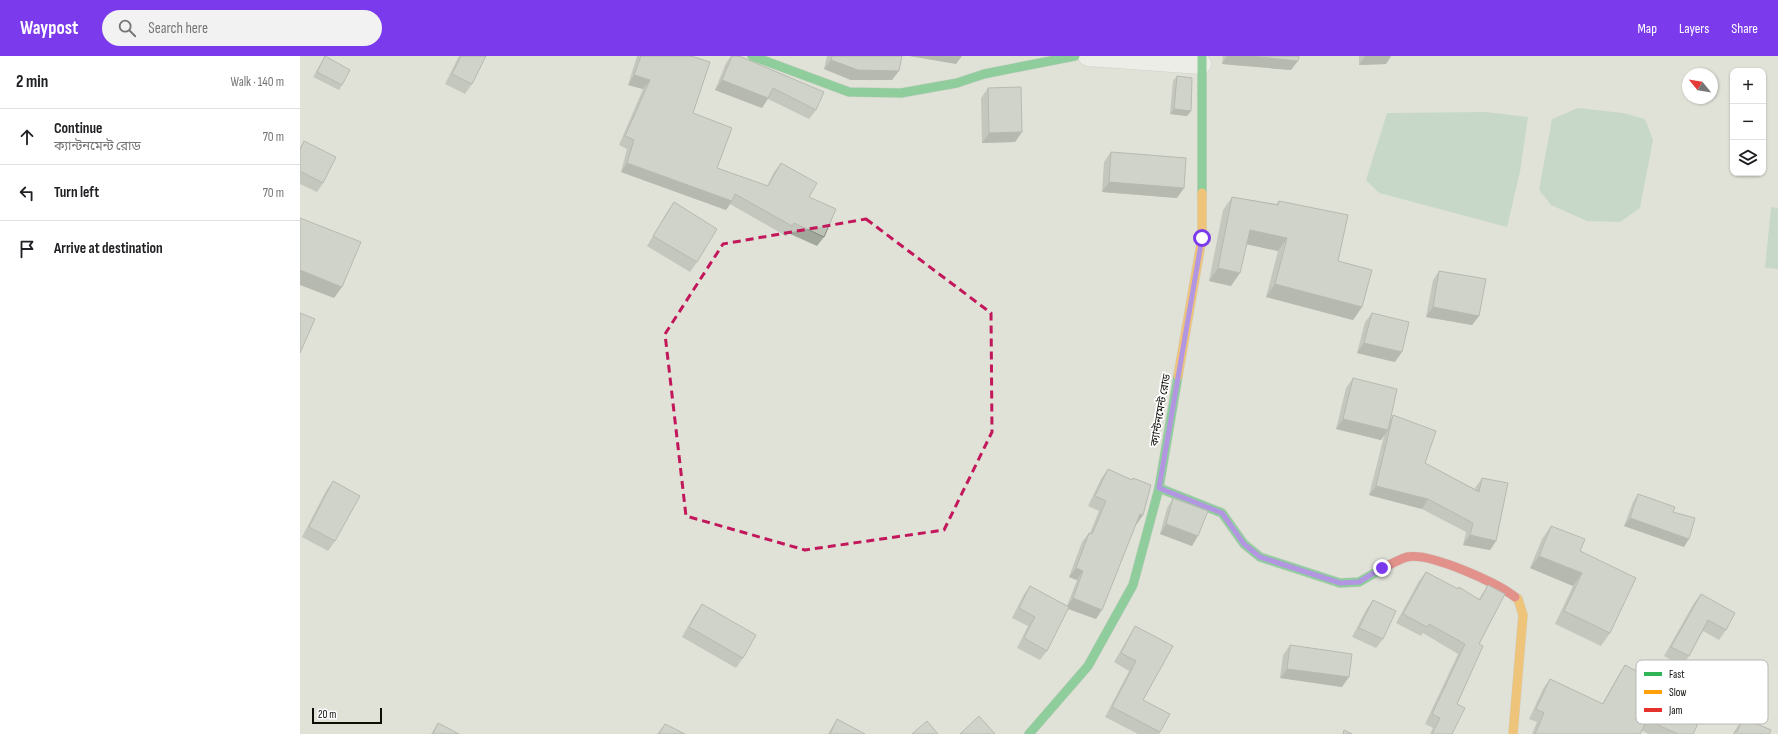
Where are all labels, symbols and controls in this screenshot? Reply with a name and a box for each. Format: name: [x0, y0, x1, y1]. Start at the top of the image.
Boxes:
search box: [102, 10, 382, 46]
text: Waypost: [20, 17, 78, 40]
icon: search: [116, 17, 138, 39]
text: Search here: [148, 19, 208, 38]
text: Map: [1637, 20, 1657, 37]
text: Layers: [1679, 20, 1709, 37]
text: Share: [1731, 20, 1758, 37]
north arrow: [1682, 68, 1718, 104]
map controls: [1730, 68, 1766, 176]
button: +: [1730, 68, 1766, 104]
text: 2 min: [16, 72, 48, 92]
text: Walk · 140 m: [231, 74, 284, 90]
button: −: [1730, 104, 1766, 140]
text: Continue: [54, 119, 103, 138]
icon: ahead: [16, 126, 38, 148]
text: 70 m: [263, 129, 284, 145]
text: ক্যান্টনমেন্ট রোড: [54, 138, 141, 154]
button: layers: [1730, 140, 1766, 176]
icon: left: [16, 182, 38, 204]
text: Turn left: [54, 183, 99, 202]
text: 70 m: [263, 185, 284, 201]
route start: [1193, 229, 1211, 247]
icon: arrive: [16, 238, 38, 260]
text: Arrive at destination: [54, 239, 163, 258]
street label: ক্যান্টনমেন্ট রোড: [1148, 373, 1173, 448]
route end: [1373, 559, 1391, 577]
legend: [1636, 660, 1768, 724]
text: Fast: [1669, 668, 1685, 681]
text: Slow: [1669, 686, 1686, 699]
text: Jam: [1668, 704, 1683, 717]
scale bar: [312, 706, 382, 725]
text: 20 m: [318, 708, 336, 721]

